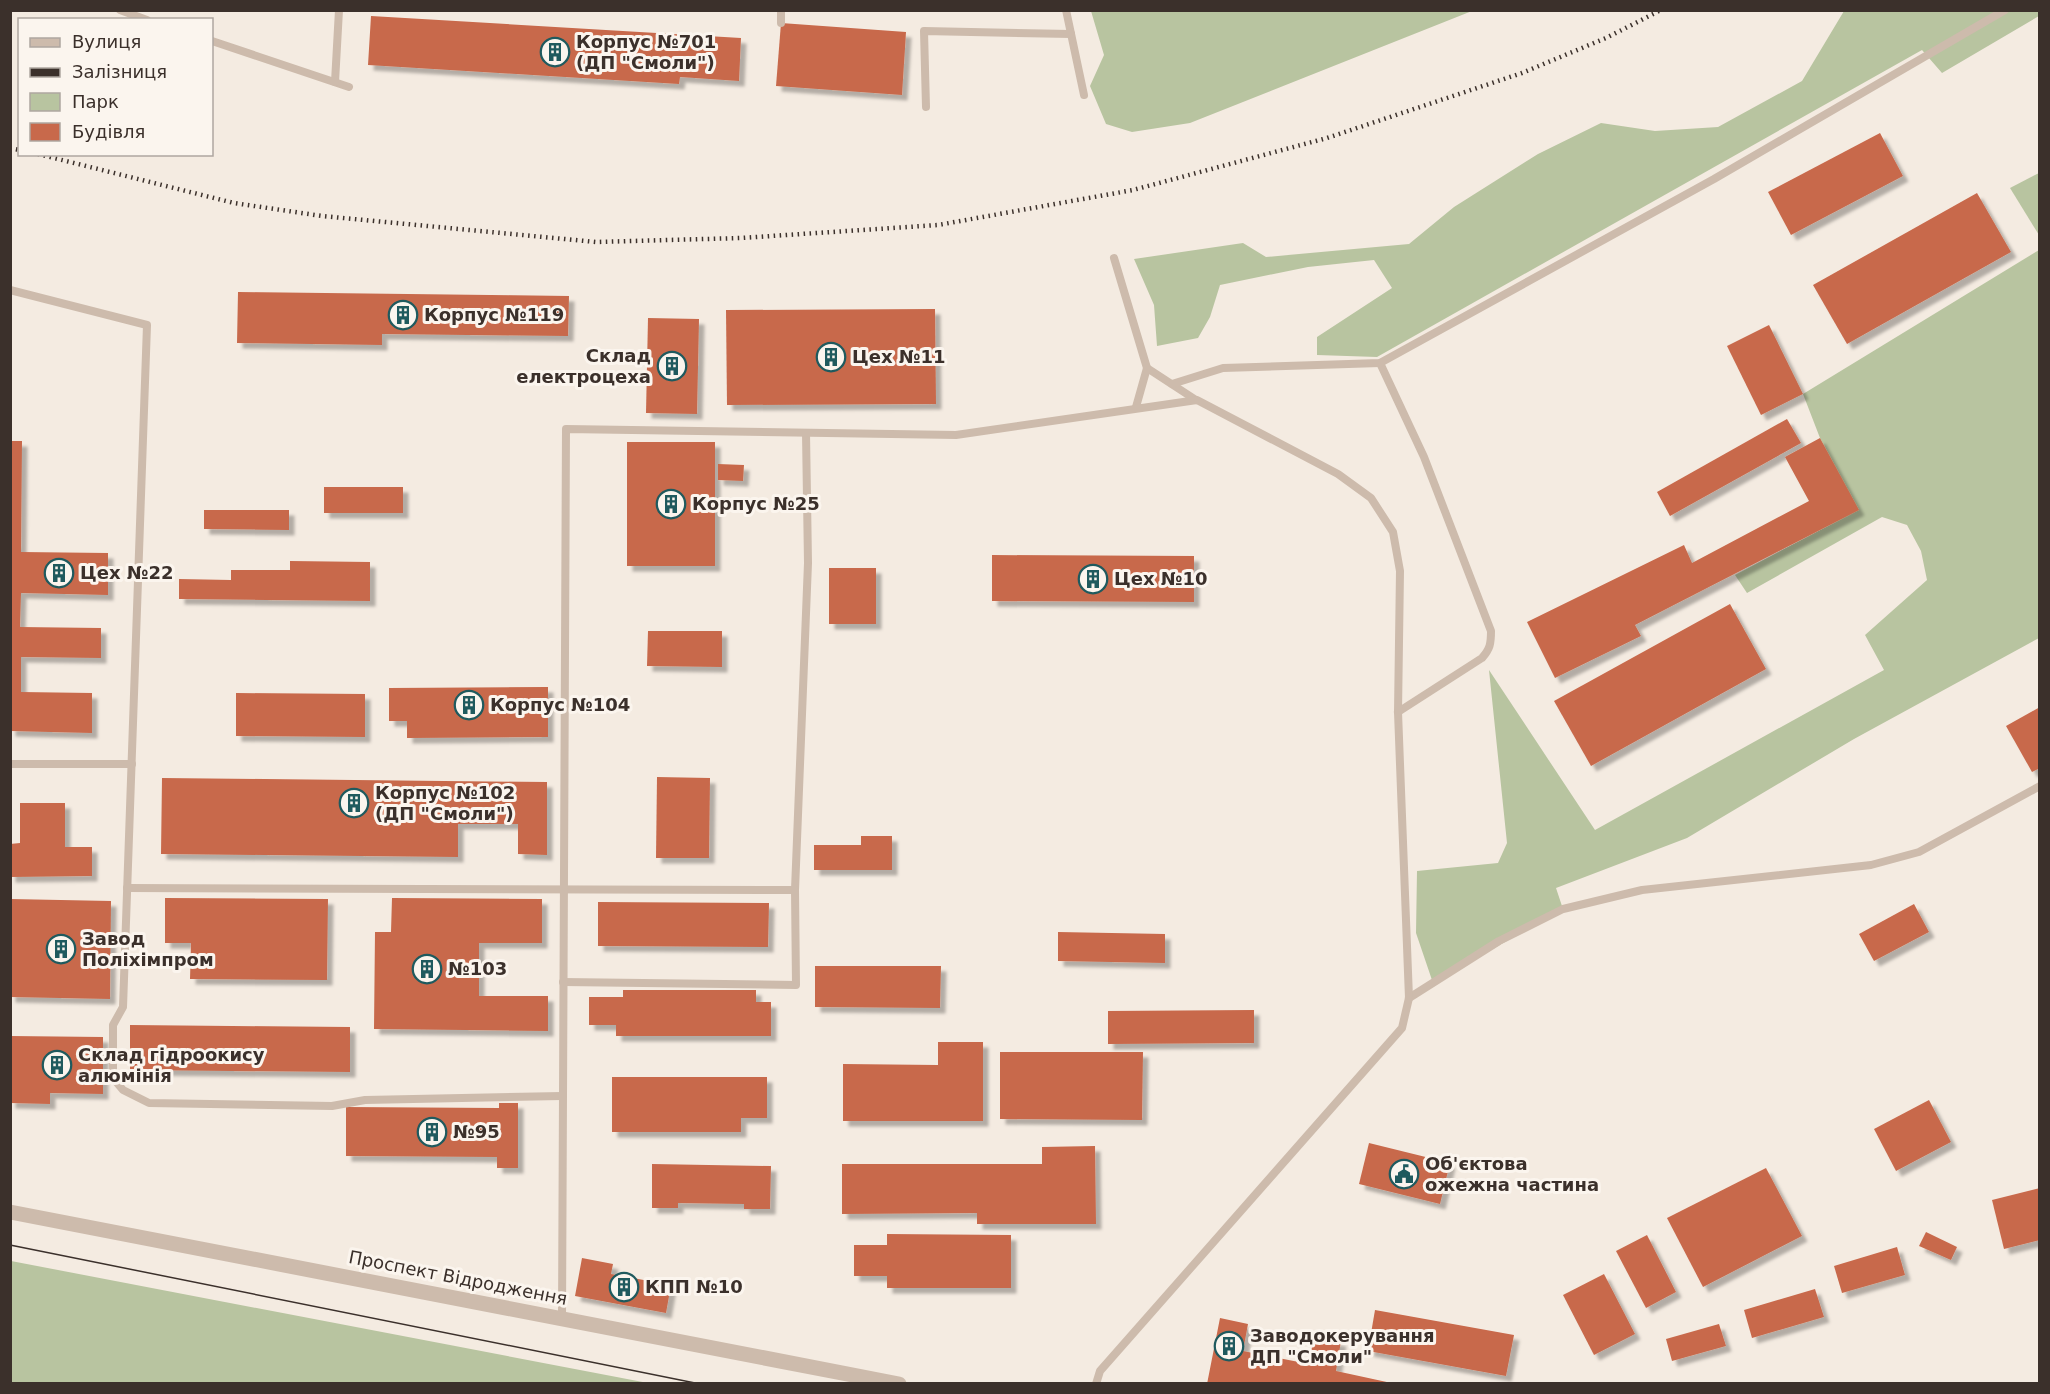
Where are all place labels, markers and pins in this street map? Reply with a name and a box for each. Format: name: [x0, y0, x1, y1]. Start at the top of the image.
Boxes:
place label: Корпус №701 (ДП "Смоли"): [576, 31, 716, 73]
building icon: Корпус №701 (ДП "Смоли"): [539, 36, 571, 68]
building icon: Корпус №119: [387, 299, 419, 331]
place label: Корпус №119: [424, 304, 564, 325]
building icon: Цех №11: [815, 341, 847, 373]
place label: Склад електроцеха: [516, 345, 651, 387]
place label: Цех №11: [852, 346, 946, 367]
building icon: Склад електроцеха: [656, 350, 688, 382]
building icon: Корпус №25: [655, 488, 687, 520]
place label: Корпус №25: [692, 493, 820, 514]
building icon: Цех №22: [43, 557, 75, 589]
place label: Цех №22: [80, 562, 174, 583]
building icon: Цех №10: [1077, 563, 1109, 595]
place label: Цех №10: [1114, 568, 1208, 589]
building icon: Корпус №104: [453, 689, 485, 721]
place label: Корпус №104: [490, 694, 630, 715]
place label: Корпус №102 (ДП "Смоли"): [375, 782, 515, 824]
building icon: Корпус №102 (ДП "Смоли"): [338, 787, 370, 819]
place label: Завод Поліхімпром: [82, 928, 214, 970]
building icon: Завод Поліхімпром: [45, 933, 77, 965]
building icon: №103: [411, 953, 443, 985]
place label: №103: [448, 958, 507, 979]
place label: Склад гідроокису алюмінія: [78, 1044, 265, 1086]
building icon: Склад гідроокису алюмінія: [41, 1049, 73, 1081]
building icon: №95: [416, 1116, 448, 1148]
place label: №95: [453, 1121, 500, 1142]
place label: Об'єктова ожежна частина: [1425, 1153, 1599, 1195]
public building icon: Об'єктова ожежна частина: [1388, 1158, 1420, 1190]
building icon: КПП №10: [608, 1271, 640, 1303]
place label: КПП №10: [645, 1276, 743, 1297]
place label: Заводокерування ДП "Смоли": [1250, 1325, 1435, 1367]
building icon: Заводокерування ДП "Смоли": [1213, 1330, 1245, 1362]

